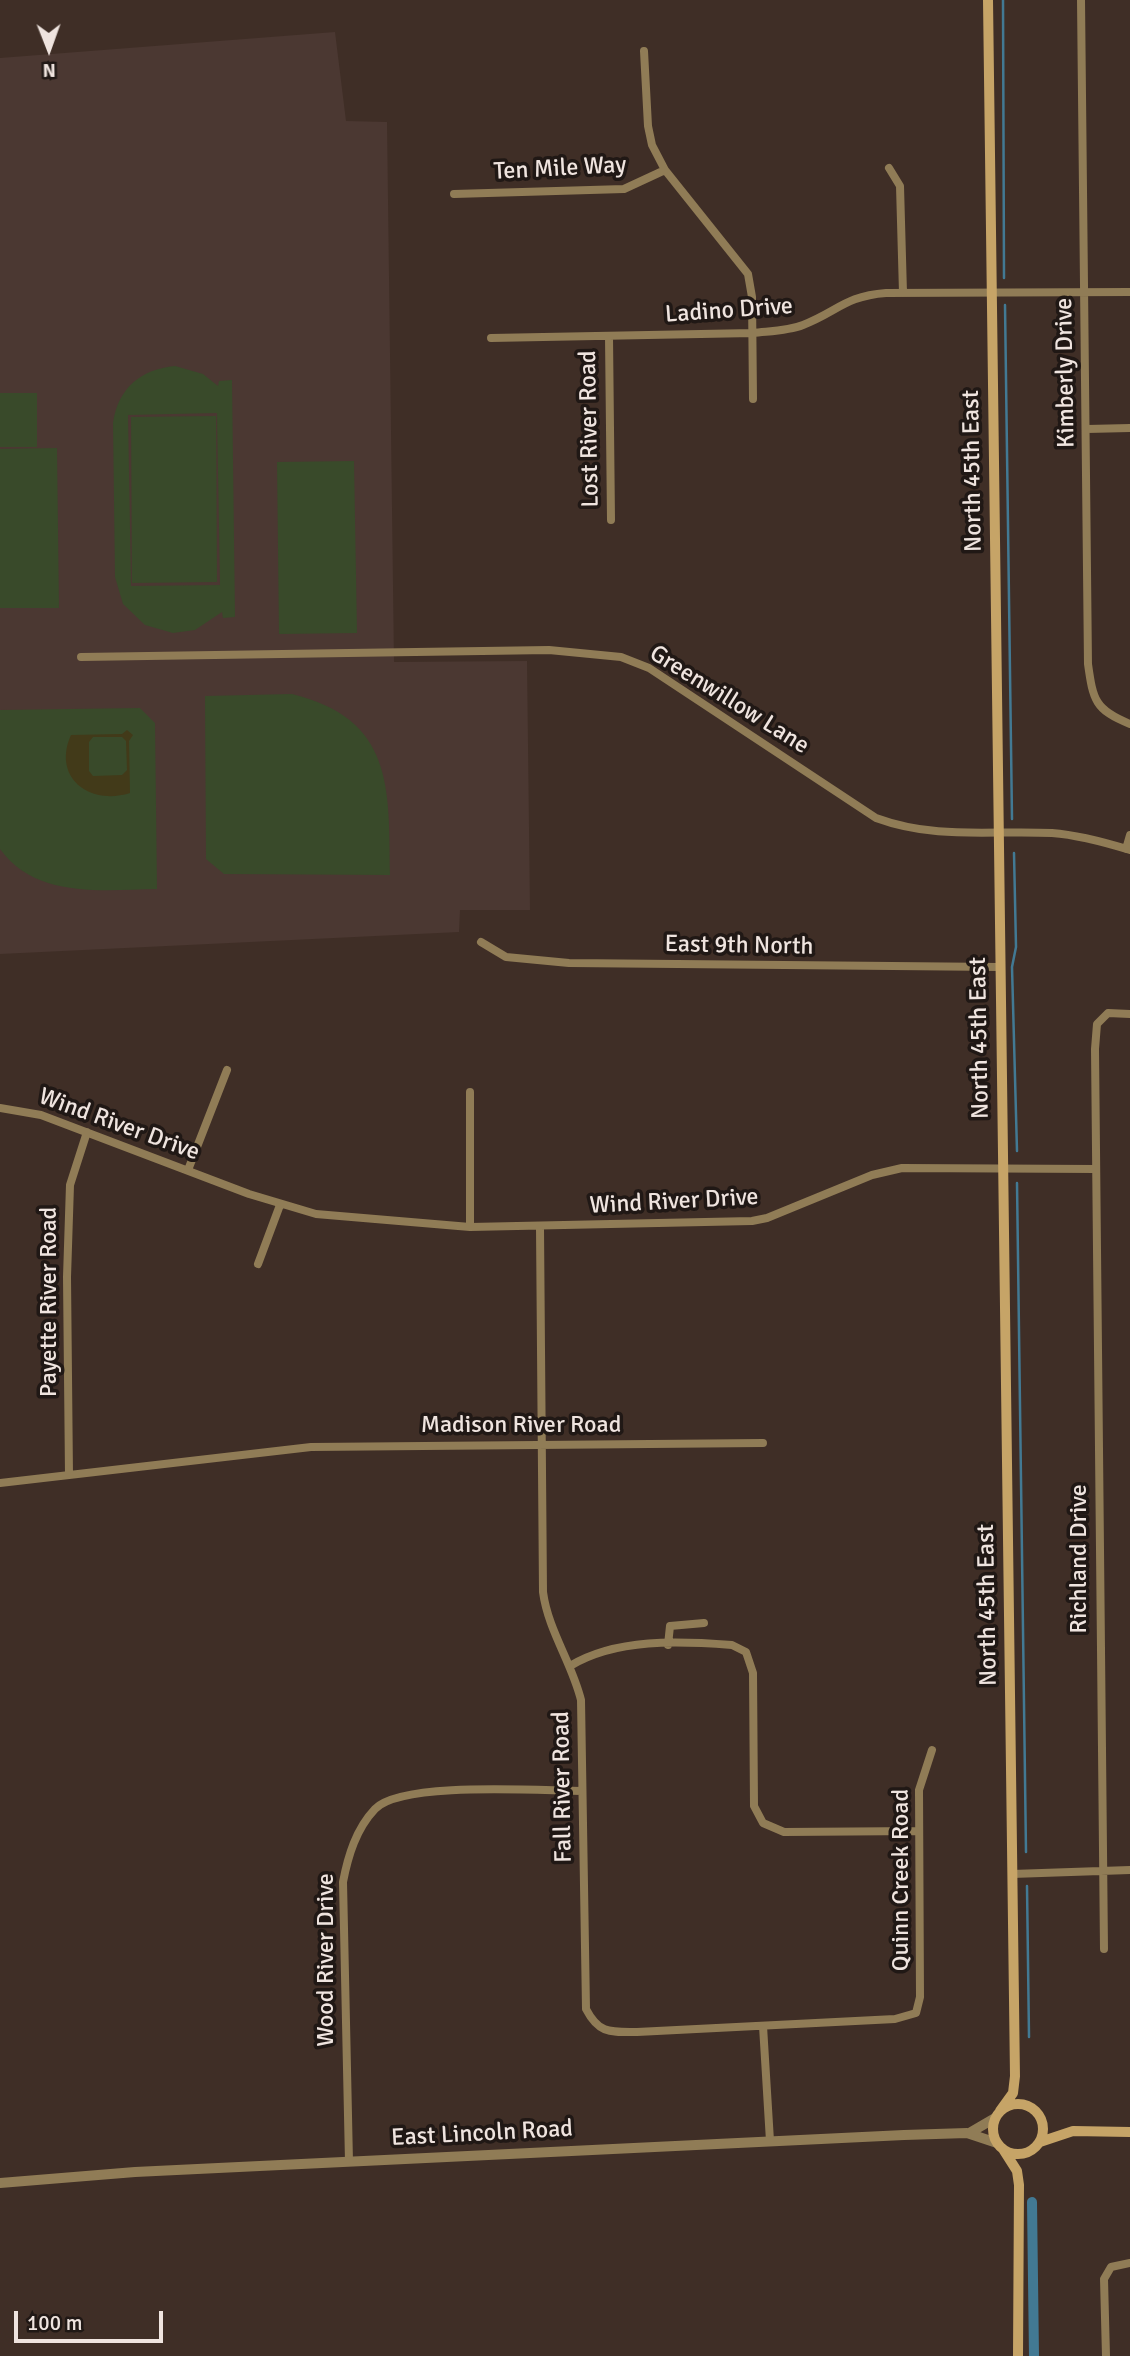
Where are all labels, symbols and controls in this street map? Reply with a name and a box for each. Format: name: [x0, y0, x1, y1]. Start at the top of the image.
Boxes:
north arrow: [14, 14, 84, 84]
text: N: [43, 58, 56, 82]
street label: Ten Mile Way: [493, 151, 627, 187]
street label: Ladino Drive: [664, 292, 794, 330]
street label: Kimberly Drive: [1050, 298, 1082, 448]
street label: Lost River Road: [574, 350, 606, 508]
street label: North 45th East: [957, 390, 989, 552]
street label: Greenwillow Lane: [644, 639, 814, 761]
street label: East 9th North: [664, 930, 814, 962]
street label: North 45th East: [964, 957, 996, 1119]
street label: Wind River Drive: [35, 1083, 203, 1167]
street label: Wind River Drive: [589, 1183, 759, 1221]
street label: Payette River Road: [36, 1207, 64, 1397]
street label: Madison River Road: [421, 1412, 621, 1440]
street label: Richland Drive: [1066, 1484, 1094, 1634]
street label: North 45th East: [972, 1524, 1004, 1686]
street label: Fall River Road: [547, 1711, 579, 1863]
street label: Quinn Creek Road: [888, 1789, 916, 1971]
street label: Wood River Drive: [313, 1873, 341, 2047]
street label: East Lincoln Road: [390, 2115, 574, 2153]
scale bar: [18, 2296, 166, 2340]
text: 100 m: [27, 2310, 82, 2336]

